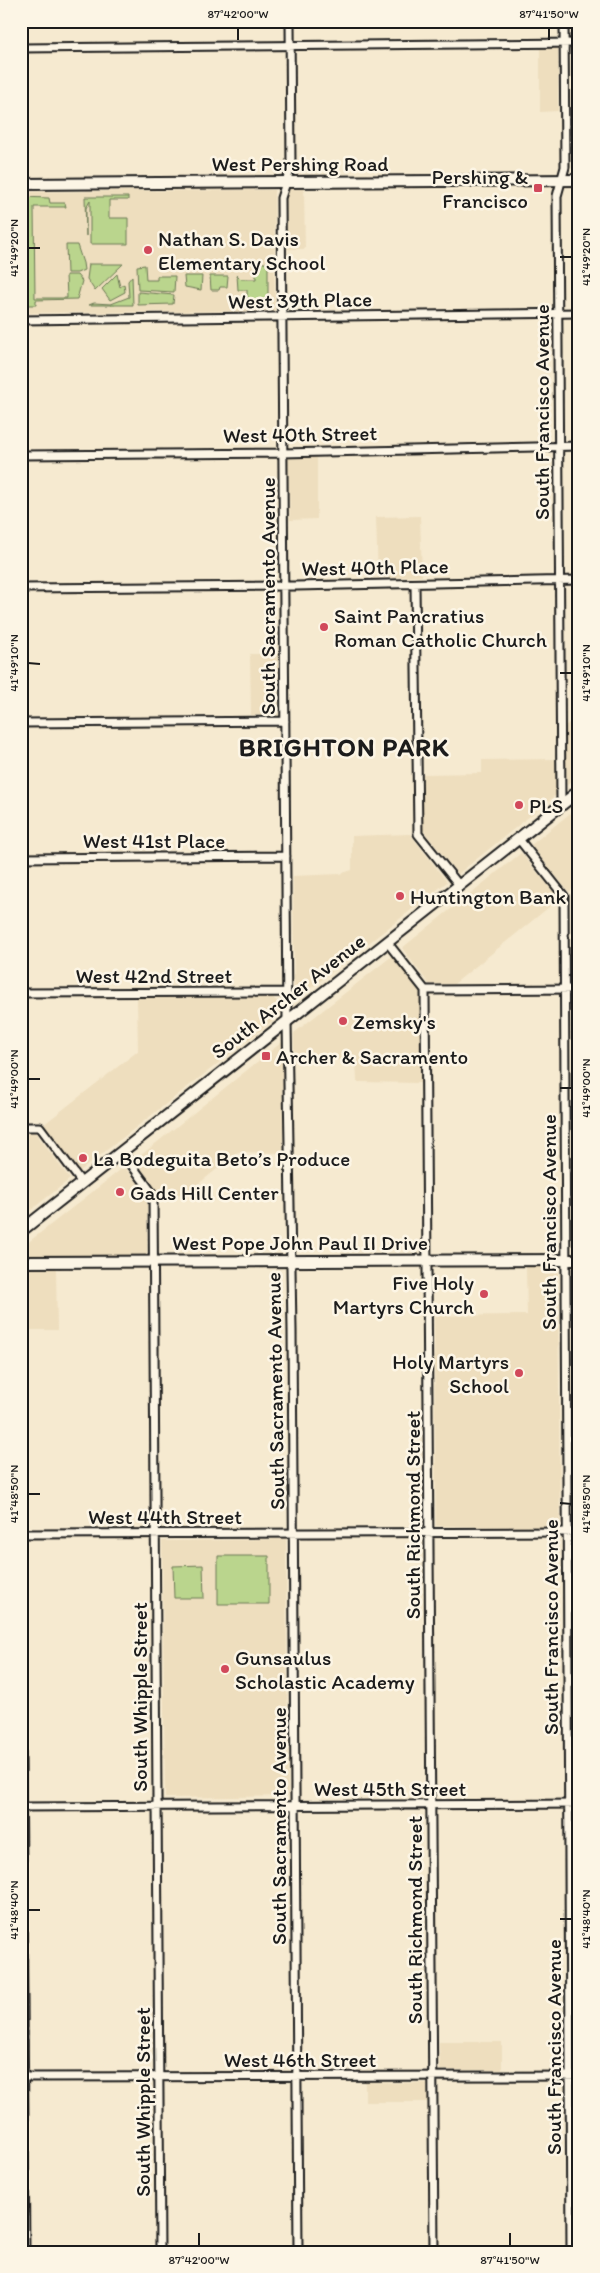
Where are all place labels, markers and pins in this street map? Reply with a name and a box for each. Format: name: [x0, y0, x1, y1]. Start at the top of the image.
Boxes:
place label: Pershing & Francisco: [432, 164, 528, 213]
marker: Pershing & Francisco: [532, 182, 544, 194]
place label: Nathan S. Davis Elementary School: [158, 226, 326, 275]
marker: Nathan S. Davis Elementary School: [142, 244, 154, 256]
place label: Saint Pancratius Roman Catholic Church: [334, 603, 548, 652]
marker: Saint Pancratius Roman Catholic Church: [318, 621, 330, 633]
place label: PLS: [529, 793, 563, 818]
marker: PLS: [513, 799, 525, 811]
place label: Huntington Bank: [410, 884, 566, 909]
marker: Huntington Bank: [394, 890, 406, 902]
place label: Zemsky's: [353, 1009, 436, 1034]
marker: Zemsky's: [337, 1015, 349, 1027]
place label: Archer & Sacramento: [276, 1044, 468, 1069]
marker: Archer & Sacramento: [260, 1050, 272, 1062]
place label: La Bodeguita Beto’s Produce: [93, 1146, 350, 1171]
marker: La Bodeguita Beto’s Produce: [77, 1152, 89, 1164]
place label: Gads Hill Center: [130, 1180, 279, 1205]
marker: Gads Hill Center: [114, 1186, 126, 1198]
place label: Five Holy Martyrs Church: [333, 1270, 474, 1319]
marker: Five Holy Martyrs Church: [478, 1288, 490, 1300]
place label: Holy Martyrs School: [392, 1349, 509, 1398]
marker: Holy Martyrs School: [513, 1367, 525, 1379]
place label: Gunsaulus Scholastic Academy: [235, 1645, 415, 1694]
marker: Gunsaulus Scholastic Academy: [219, 1663, 231, 1675]

